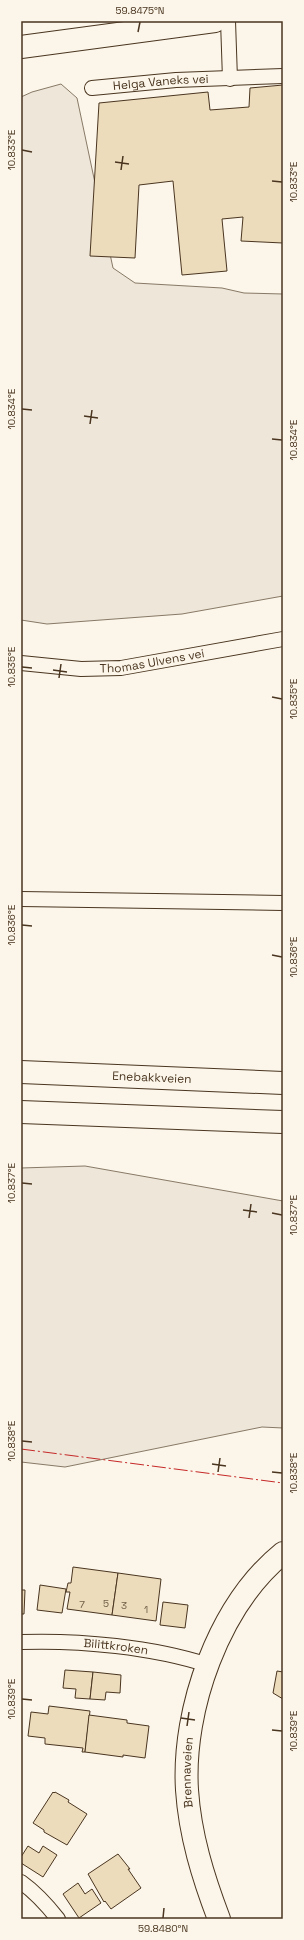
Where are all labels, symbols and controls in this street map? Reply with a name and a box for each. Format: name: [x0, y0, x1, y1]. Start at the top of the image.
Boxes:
text: 59.8475°N: [116, 4, 164, 17]
street label: Helga Vaneks vei: [112, 71, 209, 94]
text: 10.833°E: [5, 129, 18, 170]
text: 10.833°E: [287, 161, 300, 202]
text: 10.834°E: [5, 388, 18, 429]
text: 10.834°E: [287, 419, 300, 460]
street label: Thomas Ulvens vei: [100, 645, 206, 677]
text: 10.835°E: [5, 646, 18, 687]
text: 10.835°E: [287, 678, 300, 719]
text: 10.836°E: [5, 904, 18, 945]
text: 10.836°E: [287, 936, 300, 977]
street label: Enebakkveien: [112, 1068, 192, 1087]
text: 10.837°E: [5, 1162, 18, 1203]
text: 10.837°E: [287, 1194, 300, 1235]
text: 10.838°E: [5, 1420, 18, 1461]
text: 10.838°E: [287, 1452, 300, 1493]
house number: 5: [103, 1597, 109, 1610]
house number: 7: [79, 1598, 85, 1611]
house number: 3: [121, 1599, 127, 1612]
house number: 1: [144, 1603, 148, 1616]
street label: Bilittkroken: [83, 1635, 149, 1658]
text: 10.839°E: [5, 1678, 18, 1719]
text: 10.839°E: [287, 1710, 300, 1751]
street label: Brennaveien: [179, 1736, 197, 1809]
text: 59.8480°N: [138, 1922, 188, 1935]

